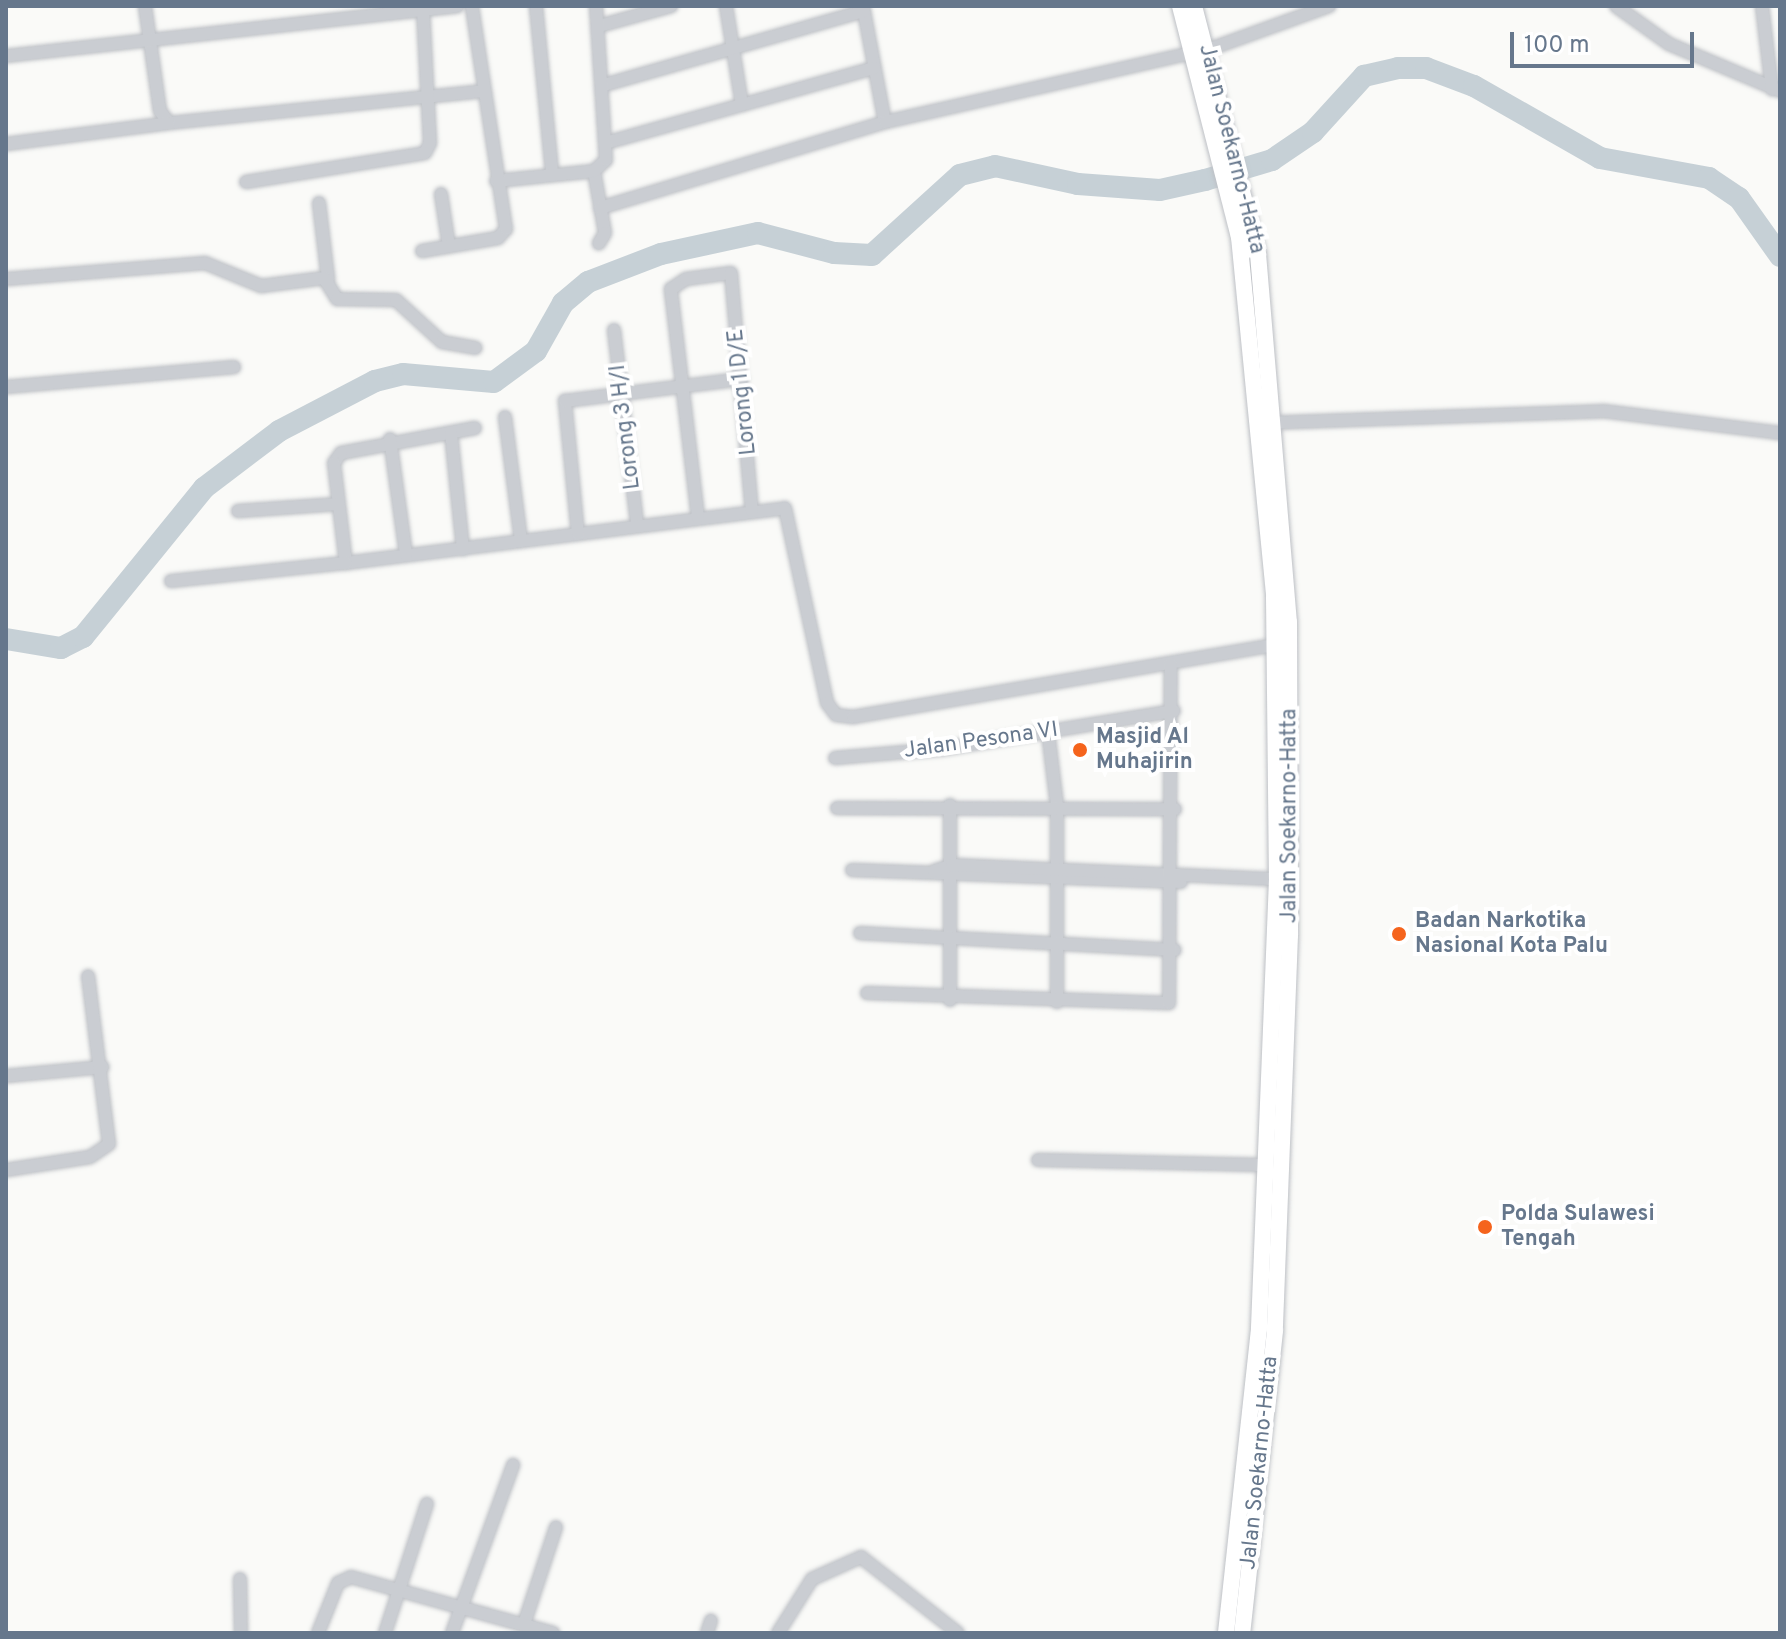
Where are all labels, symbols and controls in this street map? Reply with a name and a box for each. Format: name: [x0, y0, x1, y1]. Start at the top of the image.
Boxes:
scale bar: [1514, 16, 1698, 66]
text: 100 m: [1524, 31, 1590, 61]
street label: Jalan Soekarno-Hatta: [1192, 42, 1270, 256]
street label: Lorong 1 D/E: [723, 328, 763, 456]
street label: Lorong 3 H/I: [605, 363, 647, 491]
street label: Jalan Soekarno-Hatta: [1277, 709, 1303, 923]
street label: Jalan Pesona VI: [902, 717, 1060, 765]
place label: Masjid Al Muhajirin: [1096, 724, 1193, 776]
marker: Masjid Al Muhajirin: [1071, 741, 1089, 759]
place label: Badan Narkotika Nasional Kota Palu: [1415, 908, 1608, 960]
marker: Badan Narkotika Nasional Kota Palu: [1390, 925, 1408, 943]
place label: Polda Sulawesi Tengah: [1501, 1201, 1655, 1252]
marker: Polda Sulawesi Tengah: [1476, 1218, 1494, 1236]
street label: Jalan Soekarno-Hatta: [1236, 1355, 1284, 1571]

